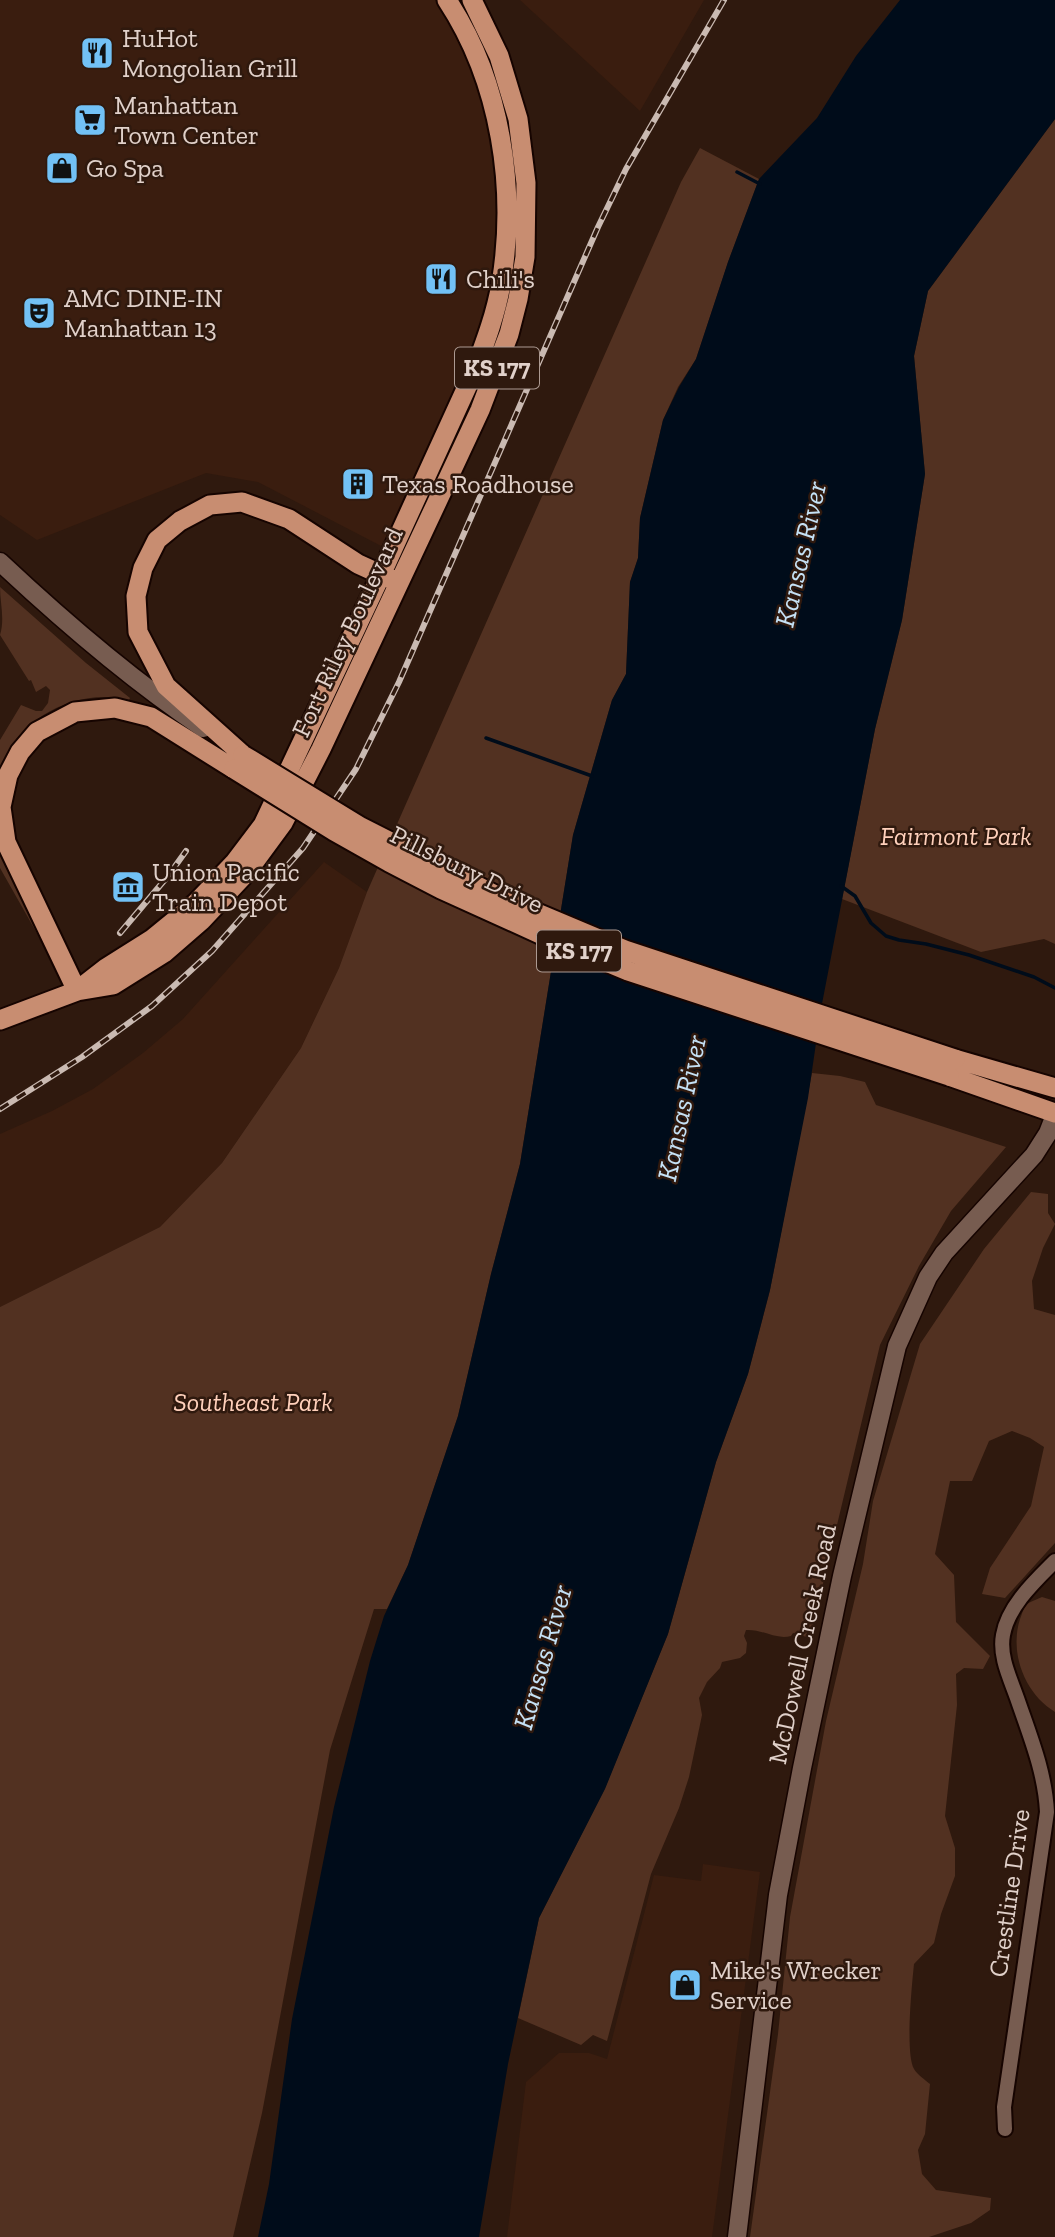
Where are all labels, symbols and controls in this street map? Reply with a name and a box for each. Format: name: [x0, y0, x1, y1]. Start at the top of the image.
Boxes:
place label: HuHot Mongolian Grill: [122, 22, 298, 84]
restaurant icon: HuHot Mongolian Grill: [78, 34, 116, 72]
place label: Manhattan Town Center: [114, 89, 259, 151]
supermarket icon: Manhattan Town Center: [71, 101, 109, 139]
shop icon: Go Spa: [43, 149, 81, 187]
place label: Go Spa: [86, 152, 164, 184]
restaurant icon: Chili's: [422, 260, 460, 298]
place label: Chili's: [466, 263, 535, 295]
place label: AMC DINE-IN Manhattan 13: [64, 282, 223, 344]
theatre icon: AMC DINE-IN Manhattan 13: [20, 294, 58, 332]
road number: KS 177: [455, 348, 539, 388]
building icon: Texas Roadhouse: [339, 465, 377, 503]
place label: Texas Roadhouse: [382, 468, 574, 500]
water label: Kansas River: [768, 478, 833, 630]
street label: Fort Riley Boulevard: [284, 522, 410, 742]
street label: Pillsbury Drive: [385, 818, 549, 920]
park label: Fairmont Park: [880, 820, 1032, 852]
place label: Union Pacific Train Depot: [152, 856, 300, 918]
museum icon: Union Pacific Train Depot: [109, 868, 147, 906]
road number: KS 177: [537, 931, 621, 972]
water label: Kansas River: [650, 1032, 713, 1184]
park label: Southeast Park: [173, 1386, 333, 1418]
street label: McDowell Creek Road: [761, 1521, 843, 1767]
water label: Kansas River: [506, 1581, 579, 1733]
street label: Crestline Drive: [981, 1807, 1037, 1979]
place label: Mike's Wrecker Service: [710, 1954, 881, 2016]
shop icon: Mike's Wrecker Service: [666, 1966, 704, 2004]

